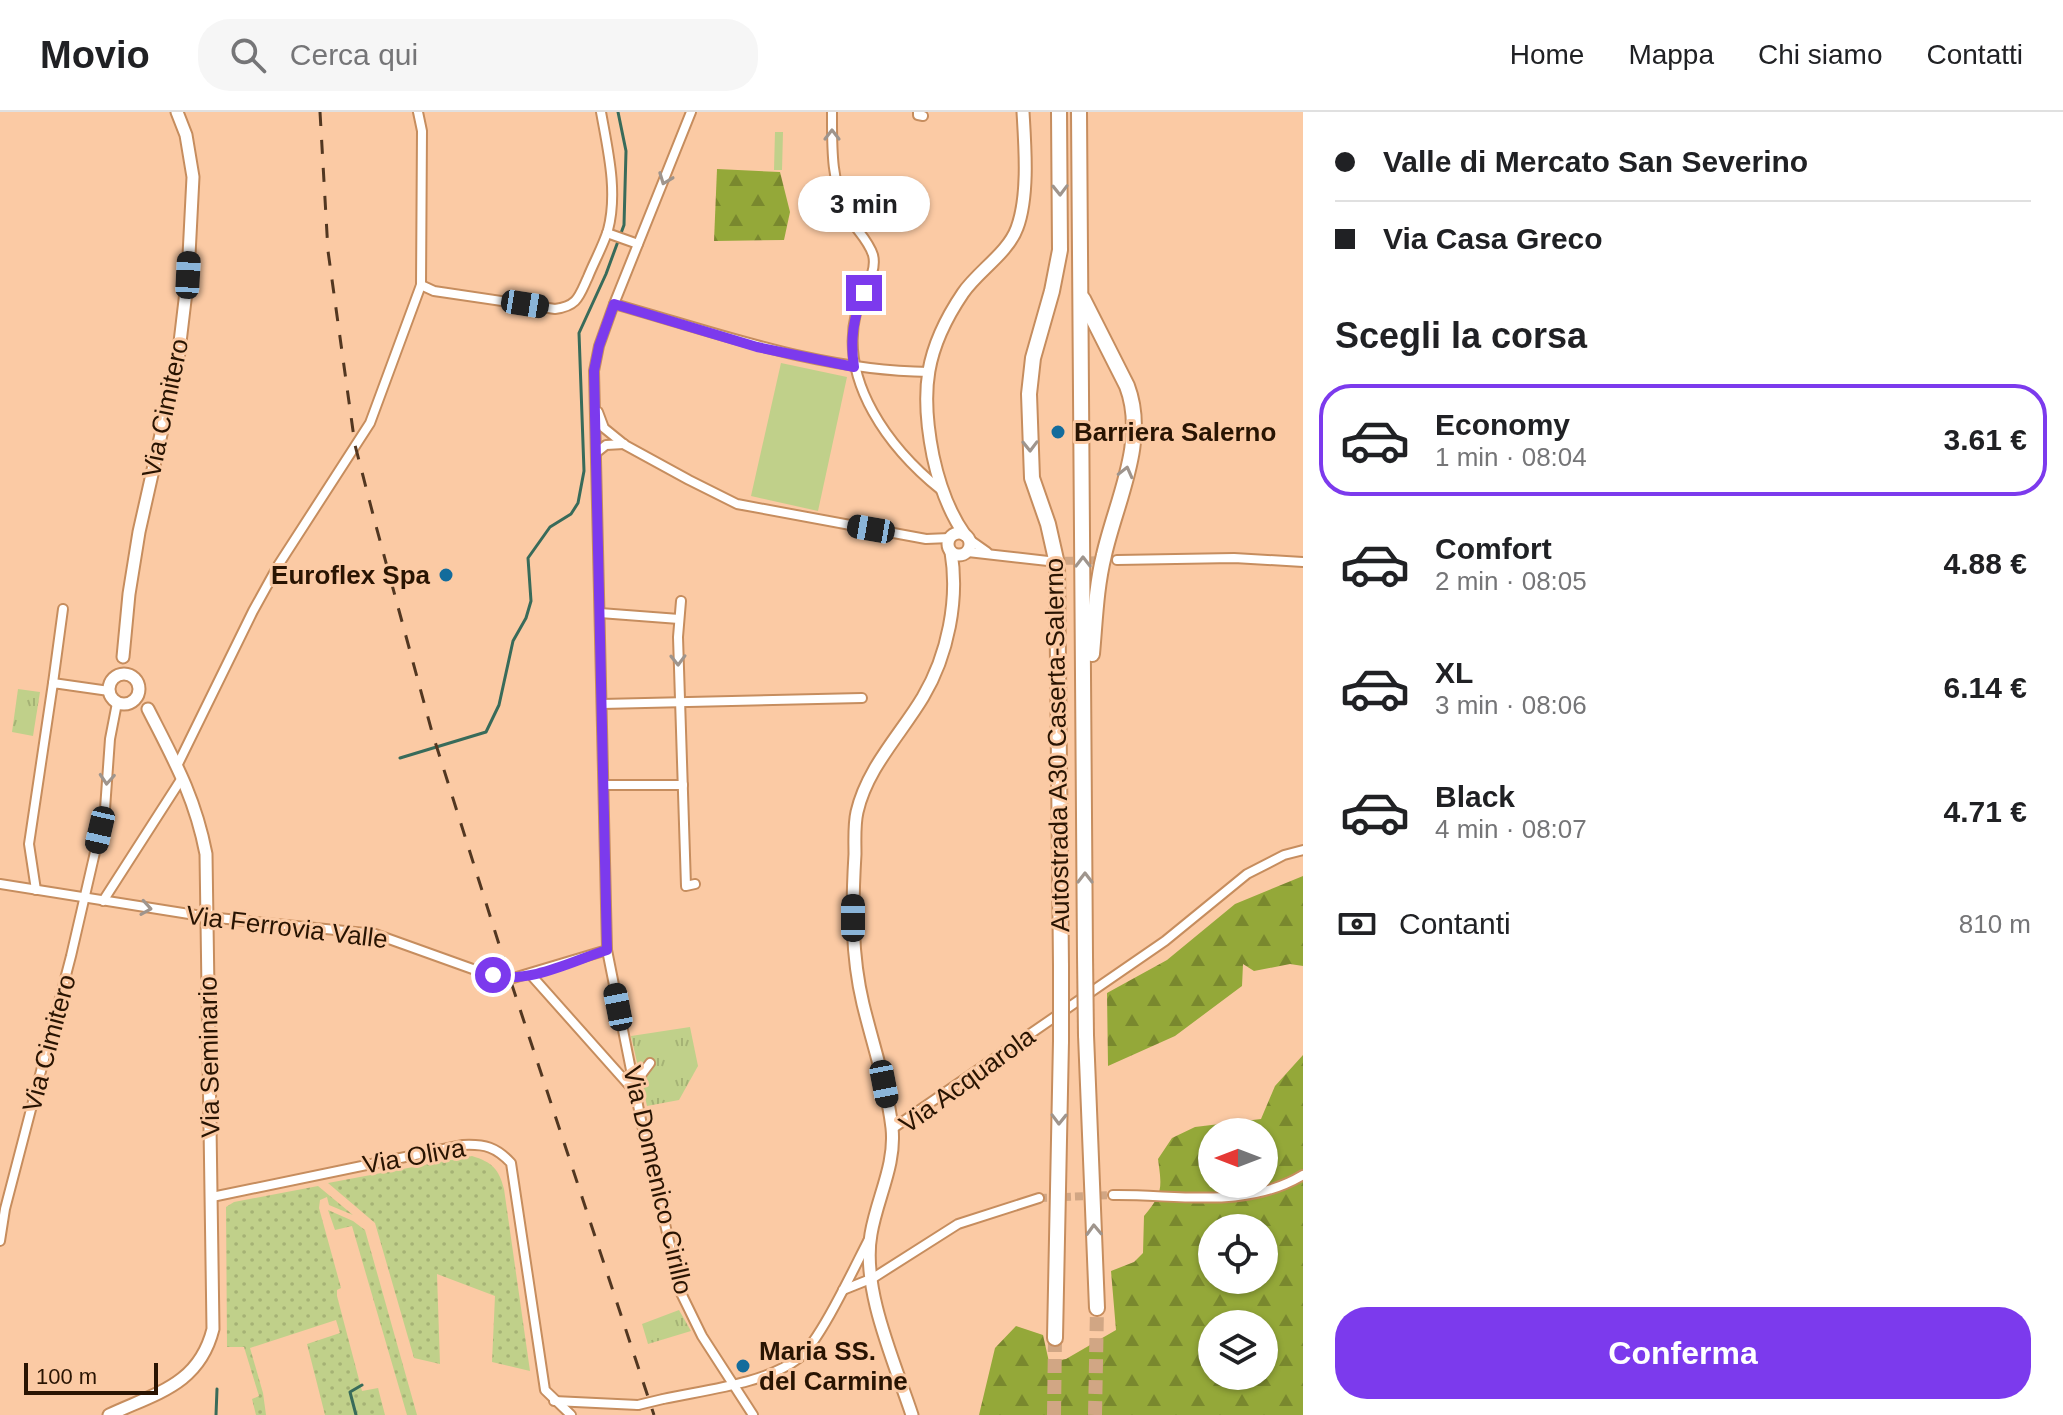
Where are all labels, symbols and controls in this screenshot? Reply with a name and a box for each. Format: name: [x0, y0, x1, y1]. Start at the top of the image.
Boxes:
search box: [198, 19, 758, 91]
icon: search: [226, 33, 270, 77]
text: Movio: [40, 34, 150, 76]
text: Cerca qui: [290, 38, 418, 71]
text: Home: [1510, 39, 1584, 70]
text: Mappa: [1628, 39, 1714, 70]
text: Chi siamo: [1758, 39, 1883, 70]
text: Contatti: [1927, 39, 2023, 70]
one-way arrow: [823, 128, 841, 141]
text: Valle di Mercato San Severino: [1383, 145, 1808, 178]
one-way arrow: [658, 171, 675, 185]
callout: 3 min: [798, 177, 930, 233]
one-way arrow: [1051, 184, 1069, 197]
text: 3 min: [830, 189, 898, 219]
text: Via Casa Greco: [1383, 222, 1603, 255]
car: [175, 250, 201, 300]
route end: [846, 275, 882, 311]
car: [499, 288, 551, 320]
text: Scegli la corsa: [1335, 315, 1587, 356]
street label: Via Cimitero: [136, 336, 194, 480]
icon: car: [1339, 404, 1411, 476]
text: Economy: [1435, 408, 1570, 441]
place label: Barriera Salerno: [1074, 417, 1276, 447]
marker: Barriera Salerno: [1049, 423, 1067, 441]
text: 3.61 €: [1944, 423, 2027, 456]
one-way arrow: [1021, 440, 1038, 453]
text: 1 min · 08:04: [1435, 442, 1587, 472]
one-way arrow: [1117, 465, 1134, 479]
car: [845, 513, 897, 545]
icon: car: [1339, 528, 1411, 600]
text: Comfort: [1435, 532, 1552, 565]
text: 4.88 €: [1944, 547, 2027, 580]
one-way arrow: [1074, 555, 1092, 568]
street label: Autostrada A30 Caserta-Salerno: [1039, 558, 1075, 932]
place label: Euroflex Spa: [271, 560, 431, 590]
marker: Euroflex Spa: [437, 566, 455, 584]
text: 2 min · 08:05: [1435, 566, 1587, 596]
icon: car: [1339, 652, 1411, 724]
one-way arrow: [670, 654, 687, 667]
text: XL: [1435, 656, 1473, 689]
text: 6.14 €: [1944, 671, 2027, 704]
text: 3 min · 08:06: [1435, 690, 1587, 720]
one-way arrow: [99, 773, 116, 786]
icon: car: [1339, 776, 1411, 848]
text: Black: [1435, 780, 1515, 813]
text: 4.71 €: [1944, 795, 2027, 828]
car: [83, 804, 117, 856]
text: 4 min · 08:07: [1435, 814, 1587, 844]
one-way arrow: [1076, 871, 1094, 884]
car: [841, 894, 865, 942]
one-way arrow: [139, 899, 153, 916]
street label: Via Ferrovia Valle: [185, 900, 389, 954]
icon: cash: [1335, 902, 1379, 946]
text: Contanti: [1399, 907, 1511, 940]
text: 810 m: [1959, 909, 2031, 939]
route start: [475, 957, 511, 993]
street label: Via Cimitero: [16, 971, 82, 1115]
street label: Via Seminario: [193, 976, 225, 1138]
car: [602, 981, 634, 1033]
street label: Via Acquarola: [893, 1021, 1041, 1139]
car: [868, 1058, 900, 1110]
street label: Via Domenico Cirillo: [617, 1063, 699, 1297]
one-way arrow: [1051, 1113, 1068, 1126]
north arrow: [1198, 1118, 1278, 1198]
map controls: [1198, 1118, 1278, 1390]
street label: Via Oliva: [360, 1132, 468, 1180]
button: locate: [1198, 1214, 1278, 1294]
one-way arrow: [1086, 1223, 1103, 1236]
button: Conferma: [1335, 1307, 2031, 1399]
button: layers: [1198, 1310, 1278, 1390]
place label: Maria SS. del Carmine: [759, 1336, 908, 1396]
marker: Maria SS. del Carmine: [734, 1357, 752, 1375]
scale bar: [24, 1359, 158, 1395]
text: 100 m: [36, 1364, 97, 1389]

